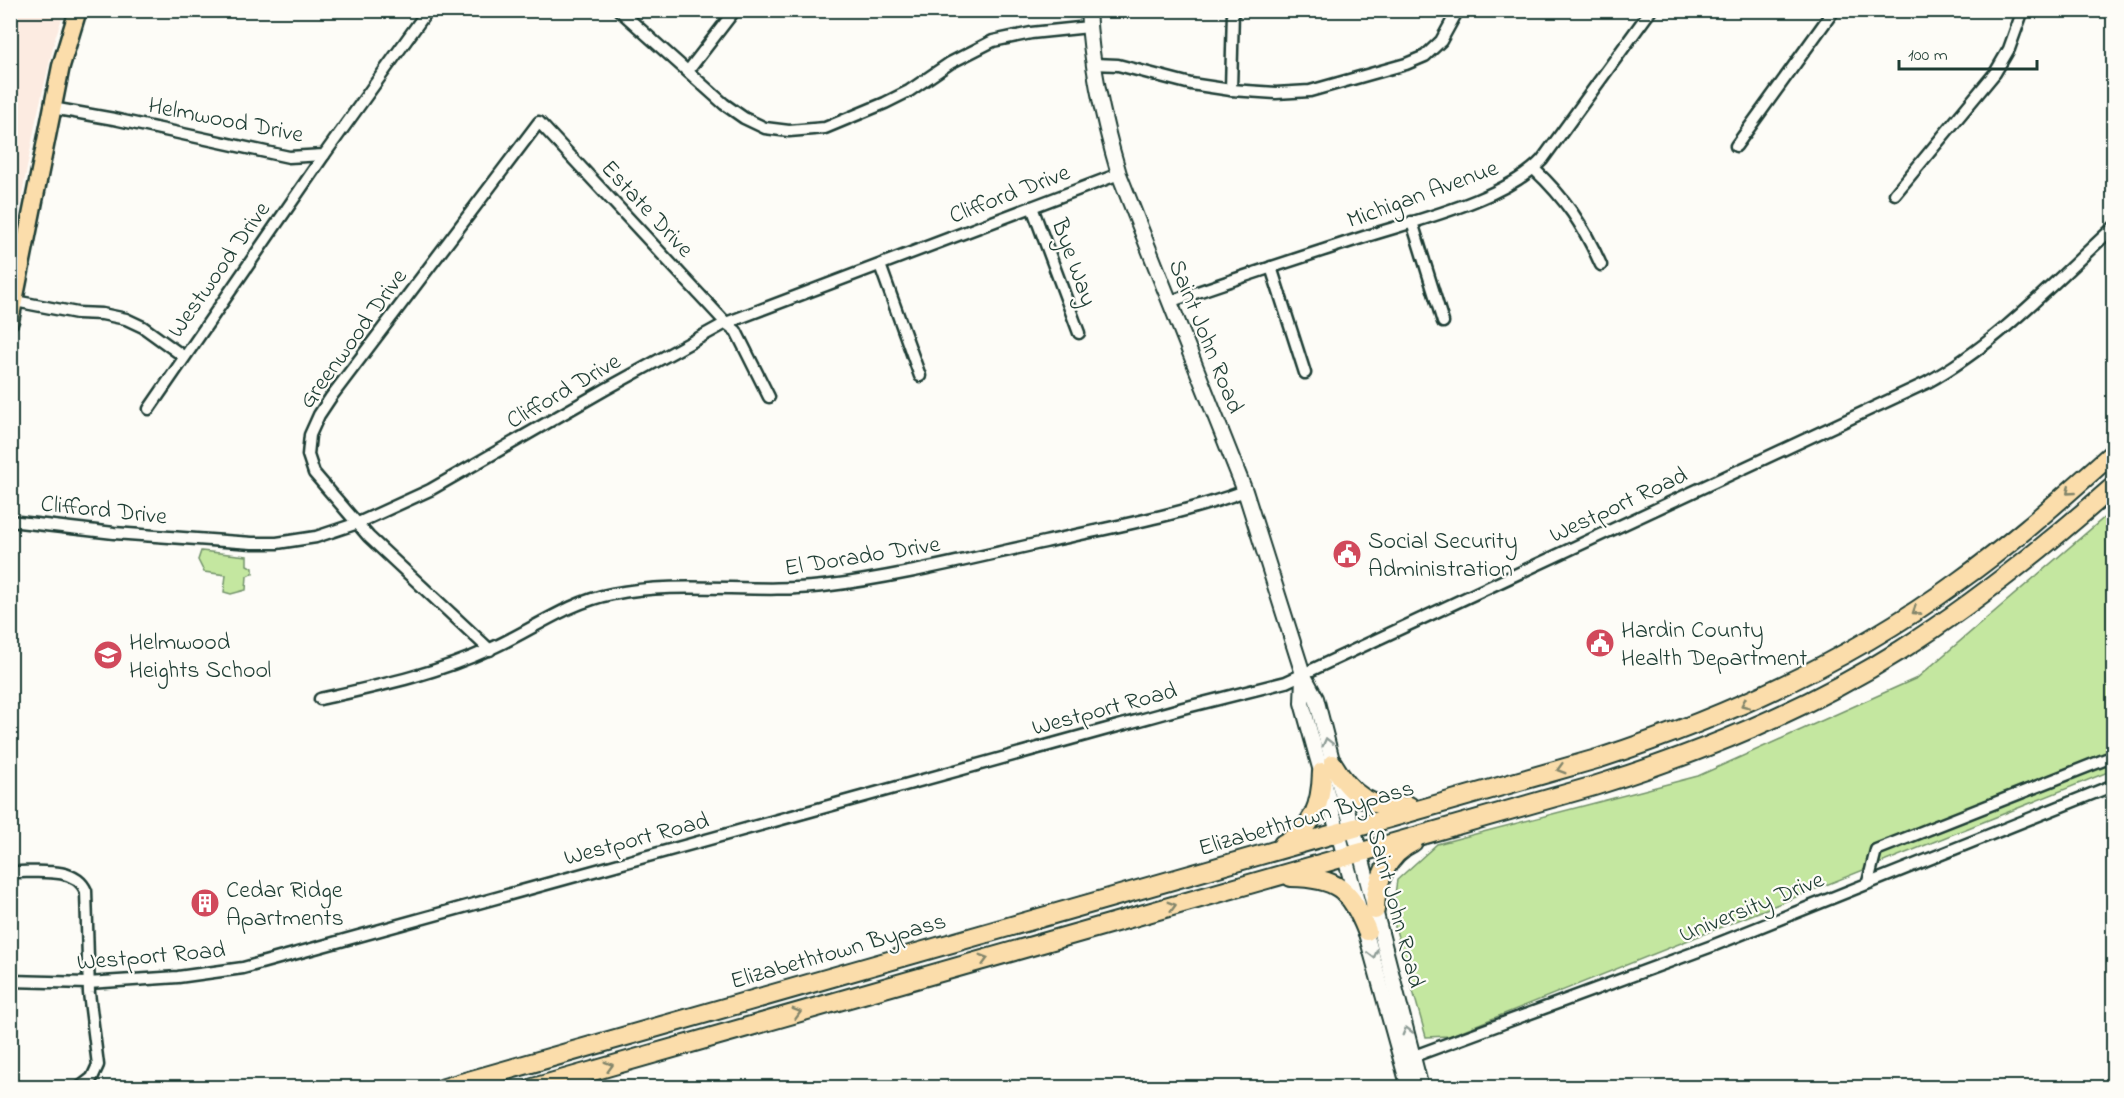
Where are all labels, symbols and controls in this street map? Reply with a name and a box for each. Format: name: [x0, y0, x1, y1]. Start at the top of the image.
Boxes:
scale bar: [1899, 33, 2037, 71]
text: 100 m: [1908, 43, 1948, 69]
street label: Helmwood Drive: [145, 89, 306, 154]
street label: Michigan Avenue: [1342, 152, 1504, 239]
street label: Estate Drive: [592, 153, 701, 267]
street label: Clifford Drive: [944, 156, 1076, 234]
street label: Westwood Drive: [160, 195, 280, 346]
street label: Bye Way: [1039, 213, 1105, 312]
street label: Saint John Road: [1158, 255, 1252, 420]
street label: Greenwood Drive: [291, 262, 417, 417]
street label: Clifford Drive: [501, 345, 628, 439]
street label: Westport Road: [1544, 459, 1694, 554]
one-way arrow: [2066, 484, 2076, 495]
street label: Clifford Drive: [39, 487, 169, 536]
place label: Social Security Administration: [1368, 525, 1518, 588]
street label: El Dorado Drive: [782, 528, 943, 587]
public building icon: Social Security Administration: [1331, 538, 1363, 570]
one-way arrow: [1912, 604, 1923, 615]
place label: Hardin County Health Department: [1621, 614, 1807, 677]
place label: Helmwood Heights School: [129, 626, 271, 689]
public building icon: Hardin County Health Department: [1584, 627, 1616, 659]
school or university icon: Helmwood Heights School: [92, 639, 124, 671]
street label: Westport Road: [1028, 674, 1182, 747]
one-way arrow: [1740, 697, 1751, 709]
one-way arrow: [1321, 737, 1334, 747]
one-way arrow: [1556, 762, 1567, 774]
street label: Elizabethtown Bypass: [1195, 772, 1419, 868]
street label: Westport Road: [560, 804, 714, 877]
street label: Saint John Road: [1357, 825, 1433, 993]
street label: University Drive: [1674, 863, 1830, 954]
place label: Cedar Ridge Apartments: [226, 874, 344, 937]
building icon: Cedar Ridge Apartments: [189, 887, 221, 919]
one-way arrow: [1166, 901, 1177, 913]
street label: Elizabethtown Bypass: [727, 905, 951, 1001]
street label: Westport Road: [76, 934, 227, 981]
one-way arrow: [1365, 949, 1378, 959]
one-way arrow: [978, 954, 989, 966]
one-way arrow: [791, 1007, 801, 1020]
one-way arrow: [1402, 1026, 1414, 1037]
one-way arrow: [603, 1061, 614, 1073]

